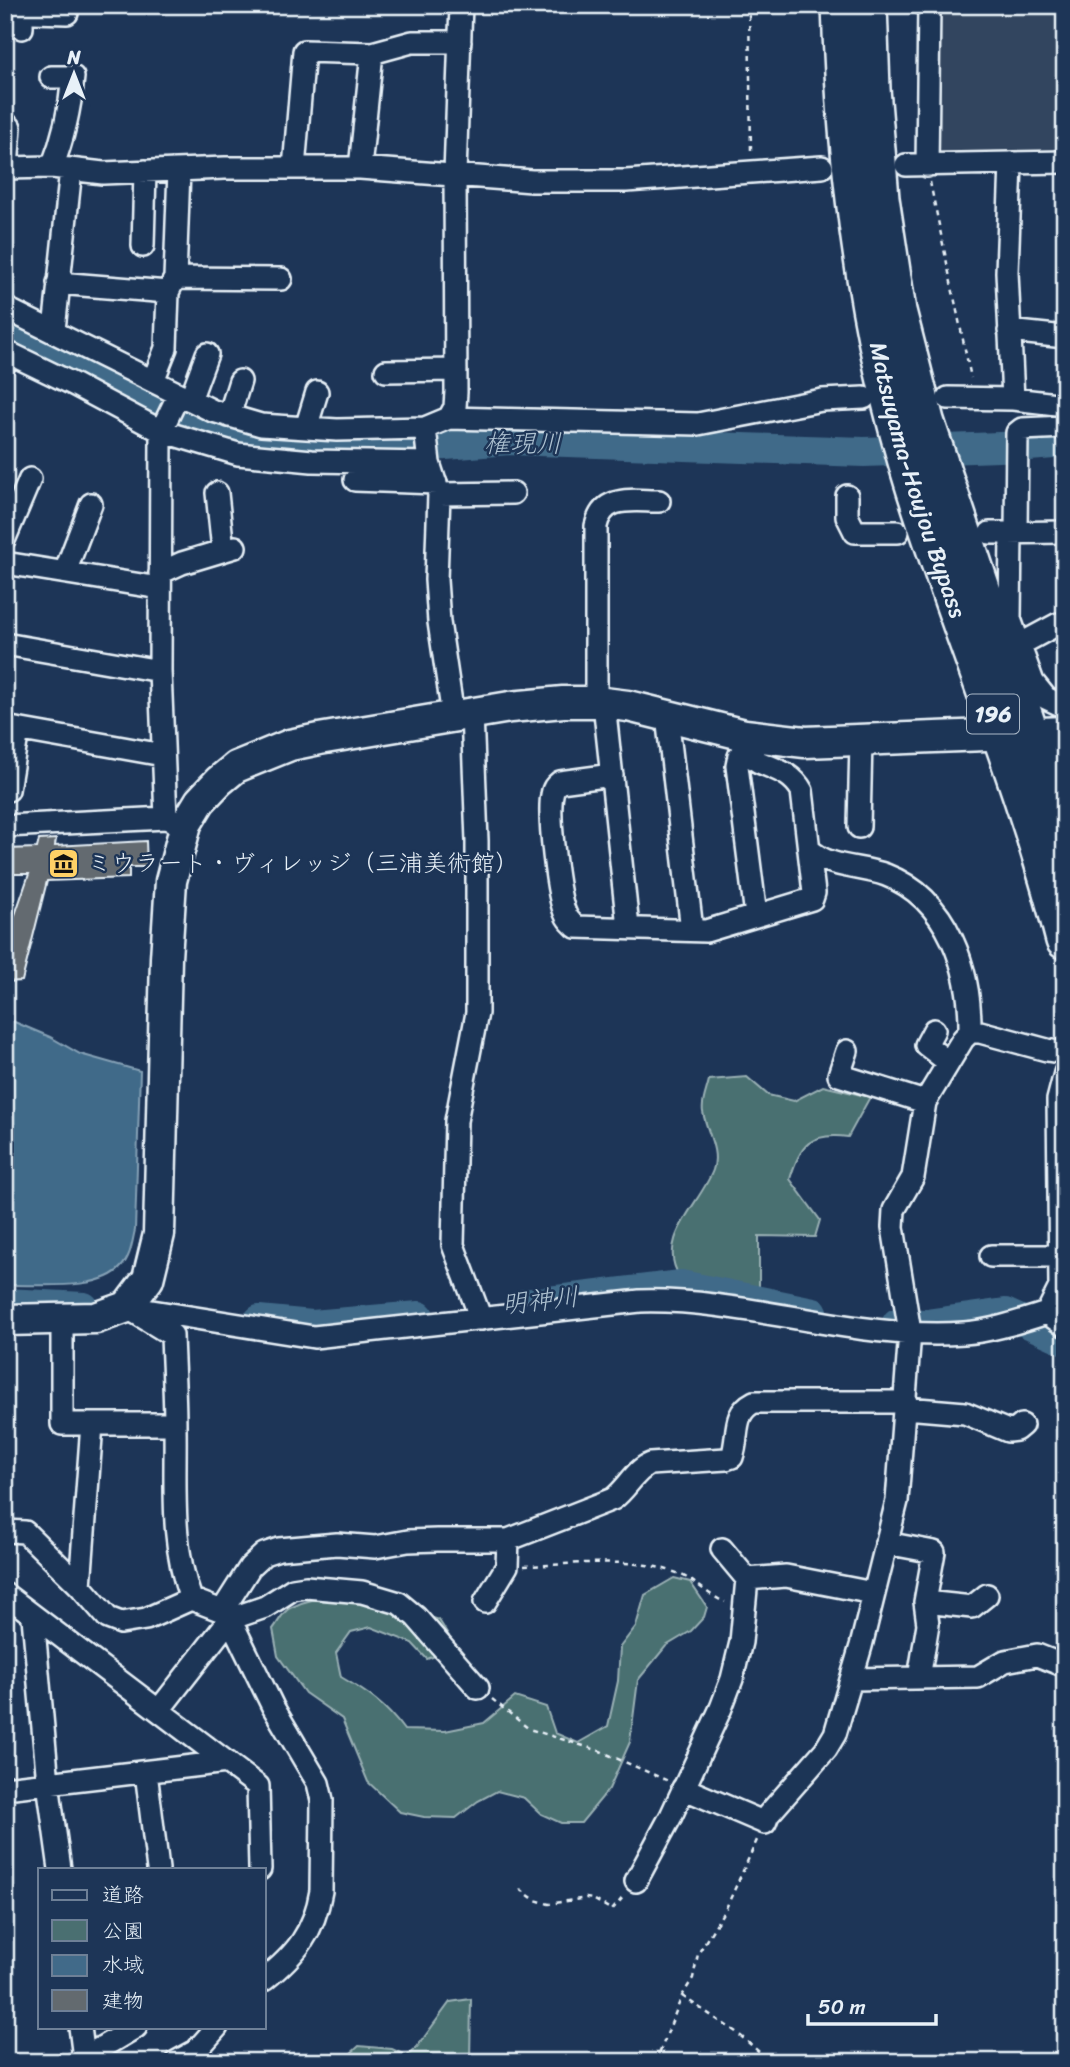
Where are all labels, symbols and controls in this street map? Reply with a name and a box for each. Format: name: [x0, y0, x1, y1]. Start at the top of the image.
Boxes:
north arrow: [38, 38, 108, 108]
text: N: [66, 41, 81, 74]
street label: Matsuyama-Houjou Bypass: [857, 338, 979, 624]
water label: 権現川: [484, 420, 562, 466]
road number: 196: [967, 694, 1019, 734]
place label: ミウラート・ヴィレッジ（三浦美術館）: [87, 842, 519, 884]
museum icon: ミウラート・ヴィレッジ（三浦美術館）: [47, 846, 81, 880]
water label: 明神川: [499, 1273, 581, 1327]
legend: [38, 1868, 266, 2028]
text: 道路: [102, 1876, 144, 1914]
text: 公園: [102, 1912, 144, 1950]
text: 水域: [102, 1946, 144, 1984]
text: 建物: [102, 1982, 144, 2020]
scale bar: [808, 1983, 935, 2027]
text: 50 m: [818, 1988, 866, 2026]

